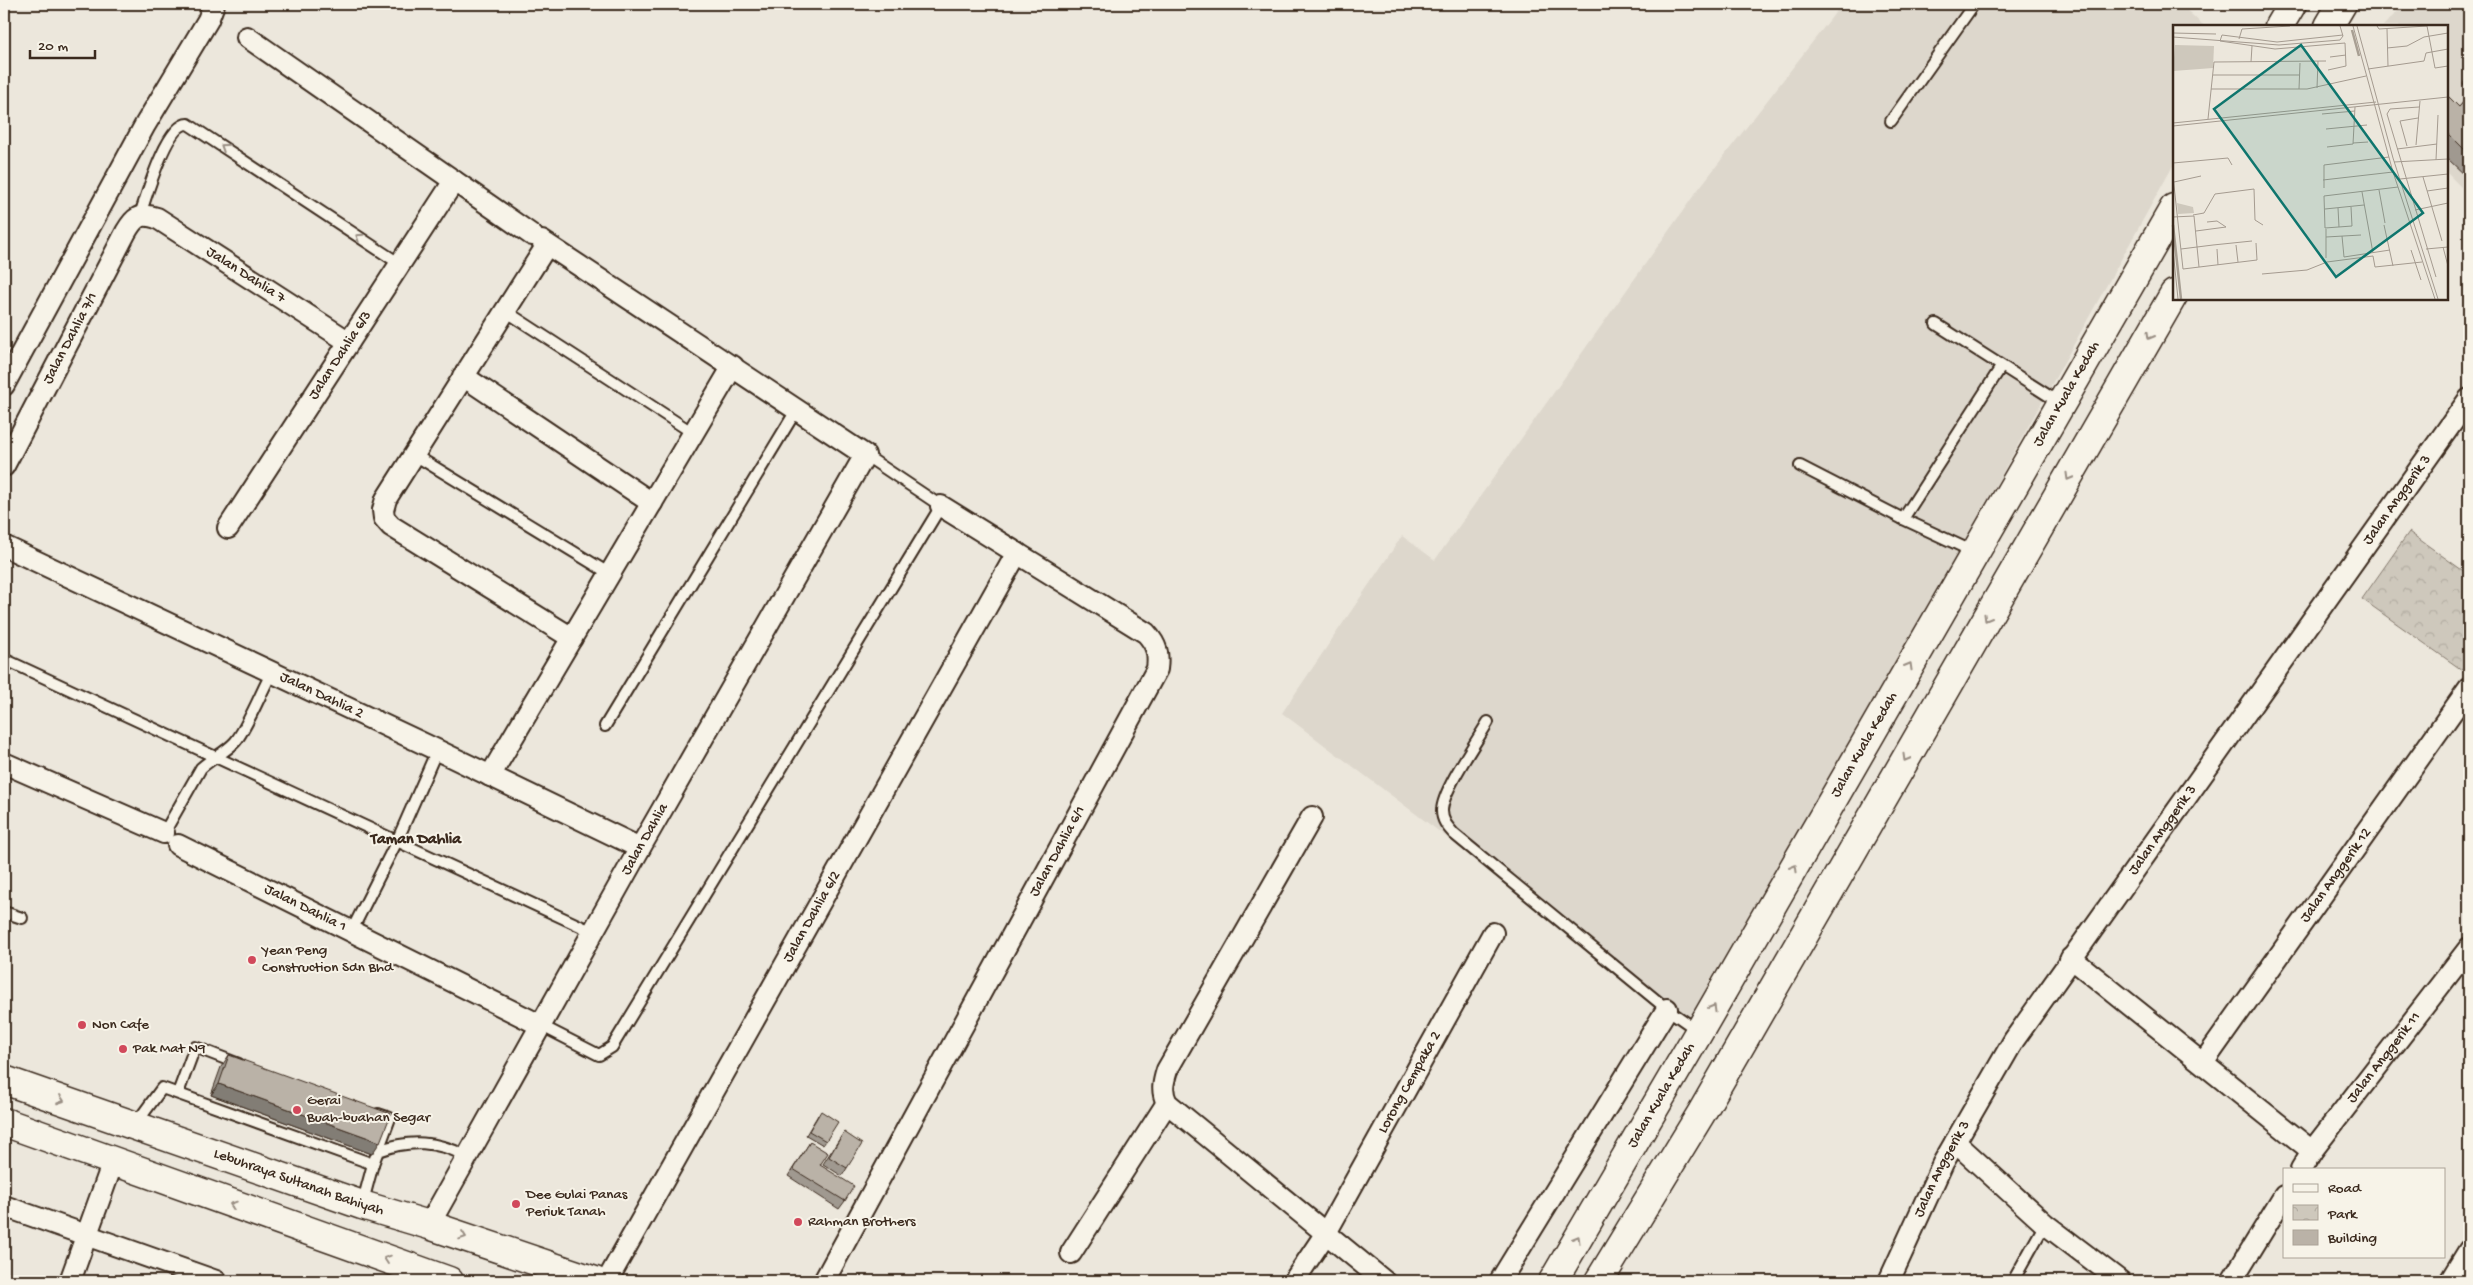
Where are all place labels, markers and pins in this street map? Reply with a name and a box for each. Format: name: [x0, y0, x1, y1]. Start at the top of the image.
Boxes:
place label: Yean Peng Construction Sdn Bhd: [260, 942, 394, 977]
marker: Yean Peng Construction Sdn Bhd: [246, 954, 258, 966]
place label: Non Cafe: [92, 1016, 149, 1034]
marker: Non Cafe: [76, 1019, 88, 1031]
place label: Pak Mat N9: [132, 1040, 206, 1058]
marker: Pak Mat N9: [117, 1043, 129, 1055]
place label: Gerai Buah-buahan Segar: [306, 1092, 432, 1127]
marker: Gerai Buah-buahan Segar: [291, 1104, 303, 1116]
place label: Dee Gulai Panas Periuk Tanah: [525, 1186, 628, 1221]
marker: Dee Gulai Panas Periuk Tanah: [510, 1198, 522, 1210]
place label: Rahman Brothers: [808, 1213, 916, 1231]
marker: Rahman Brothers: [792, 1216, 804, 1228]

